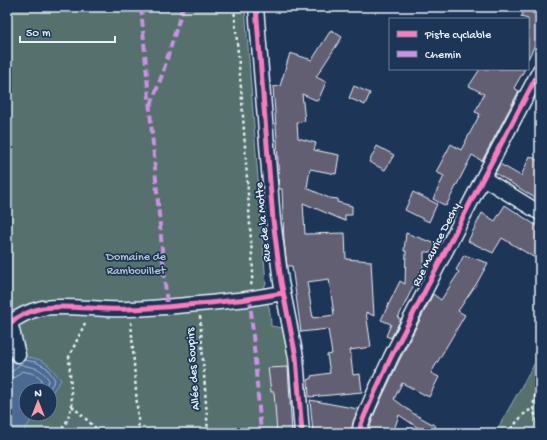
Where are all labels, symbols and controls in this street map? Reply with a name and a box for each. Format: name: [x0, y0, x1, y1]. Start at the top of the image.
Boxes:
scale bar: [20, 18, 115, 44]
legend: [389, 18, 529, 70]
text: 50 m: [26, 27, 51, 41]
text: Piste cyclable: [424, 29, 492, 43]
text: Chemin: [425, 49, 461, 63]
street label: Rue de la Motte: [253, 181, 275, 262]
street label: Rue Maurice Dechy: [410, 201, 464, 289]
park label: Domaine de Rambouillet: [105, 251, 167, 279]
street label: Allée des Soupirs: [184, 327, 204, 411]
north arrow: [18, 382, 58, 422]
text: N: [34, 388, 42, 400]

